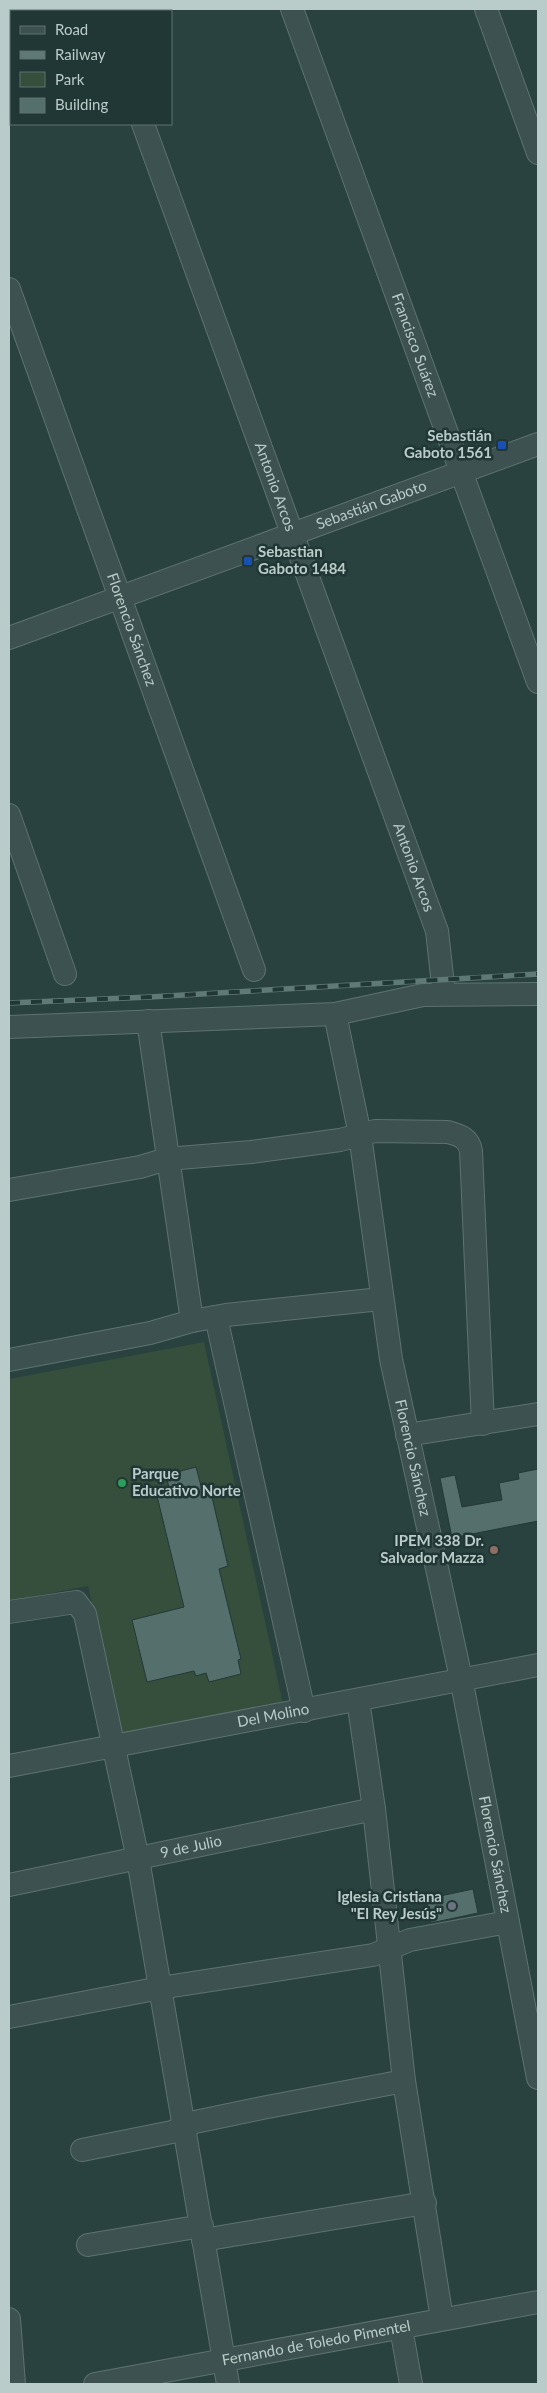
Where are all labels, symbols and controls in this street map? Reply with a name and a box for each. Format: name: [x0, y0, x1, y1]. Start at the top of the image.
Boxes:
legend: [10, 10, 172, 125]
text: Road: [55, 20, 88, 38]
text: Railway: [55, 45, 106, 63]
text: Park: [55, 70, 85, 88]
text: Building: [55, 95, 108, 113]
street label: Francisco Suárez: [389, 290, 443, 400]
place label: Sebastián Gaboto 1561: [404, 426, 492, 461]
street label: Antonio Arcos: [252, 439, 301, 533]
marker: Sebastián Gaboto 1561: [496, 439, 508, 451]
street label: Sebastián Gaboto: [313, 476, 429, 533]
place label: Sebastian Gaboto 1484: [258, 542, 346, 577]
marker: Sebastian Gaboto 1484: [242, 555, 254, 567]
street label: Florencio Sánchez: [104, 570, 161, 689]
street label: Antonio Arcos: [390, 820, 439, 914]
street label: Florencio Sánchez: [392, 1398, 435, 1518]
place label: Parque Educativo Norte: [132, 1464, 241, 1499]
marker: Parque Educativo Norte: [116, 1477, 128, 1489]
place label: IPEM 338 Dr. Salvador Mazza: [380, 1531, 484, 1566]
marker: IPEM 338 Dr. Salvador Mazza: [488, 1544, 500, 1556]
street label: Del Molino: [236, 1699, 311, 1730]
street label: Florencio Sánchez: [476, 1794, 516, 1915]
street label: 9 de Julio: [158, 1831, 223, 1861]
place label: Iglesia Cristiana "El Rey Jesús": [337, 1887, 442, 1922]
marker: Iglesia Cristiana "El Rey Jesús": [446, 1900, 458, 1912]
street label: Fernando de Toledo Pimentel: [220, 2316, 412, 2368]

